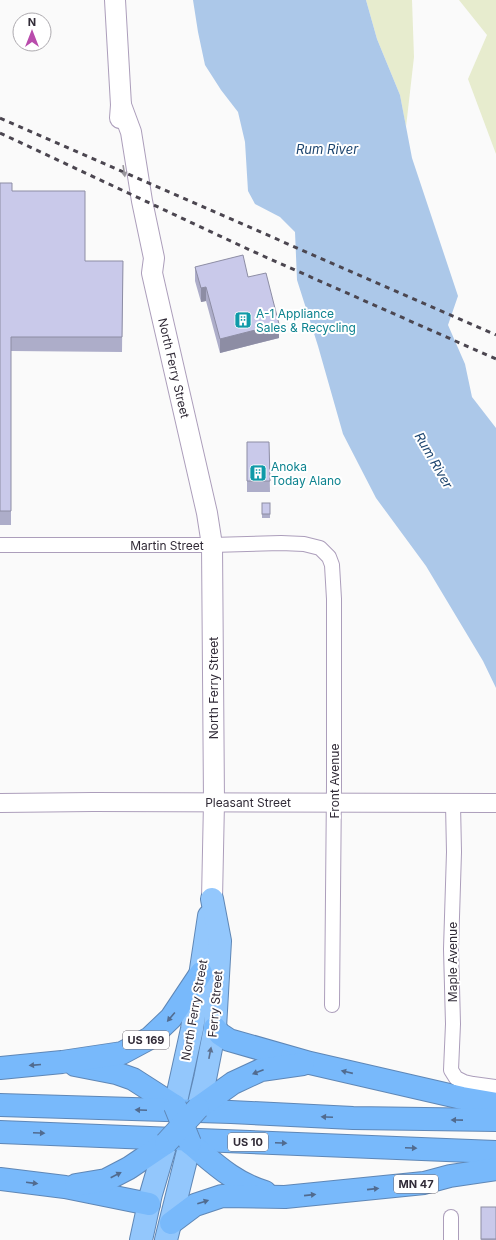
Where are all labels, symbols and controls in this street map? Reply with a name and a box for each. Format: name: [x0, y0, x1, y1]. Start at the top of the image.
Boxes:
north arrow: [12, 12, 52, 52]
text: N: [28, 15, 36, 29]
water label: Rum River: [296, 141, 359, 157]
one-way arrow: [121, 165, 127, 177]
place label: A-1 Appliance Sales & Recycling: [256, 306, 356, 335]
building icon: A-1 Appliance Sales & Recycling: [233, 310, 253, 330]
street label: North Ferry Street: [155, 316, 193, 420]
water label: Rum River: [412, 429, 457, 492]
place label: Anoka Today Alano: [271, 459, 341, 488]
building icon: Anoka Today Alano: [248, 463, 268, 483]
street label: Martin Street: [130, 538, 204, 553]
street label: North Ferry Street: [206, 637, 221, 739]
street label: Front Avenue: [327, 744, 342, 818]
street label: Pleasant Street: [205, 795, 291, 810]
street label: Maple Avenue: [445, 922, 460, 1002]
street label: North Ferry Street: [178, 958, 210, 1062]
street label: Ferry Street: [205, 970, 225, 1038]
one-way arrow: [166, 1012, 175, 1022]
road number: US 169: [123, 1031, 169, 1049]
one-way arrow: [207, 1047, 213, 1059]
one-way arrow: [29, 1062, 41, 1068]
one-way arrow: [341, 1068, 353, 1074]
one-way arrow: [251, 1070, 263, 1076]
one-way arrow: [134, 1107, 147, 1113]
one-way arrow: [320, 1114, 333, 1120]
one-way arrow: [450, 1117, 463, 1123]
one-way arrow: [33, 1130, 45, 1137]
road number: US 10: [228, 1133, 268, 1151]
one-way arrow: [275, 1140, 288, 1146]
one-way arrow: [405, 1145, 417, 1152]
one-way arrow: [110, 1172, 122, 1178]
road number: MN 47: [394, 1175, 438, 1193]
one-way arrow: [26, 1180, 38, 1186]
one-way arrow: [367, 1185, 379, 1192]
one-way arrow: [304, 1192, 316, 1198]
one-way arrow: [198, 1199, 210, 1205]

